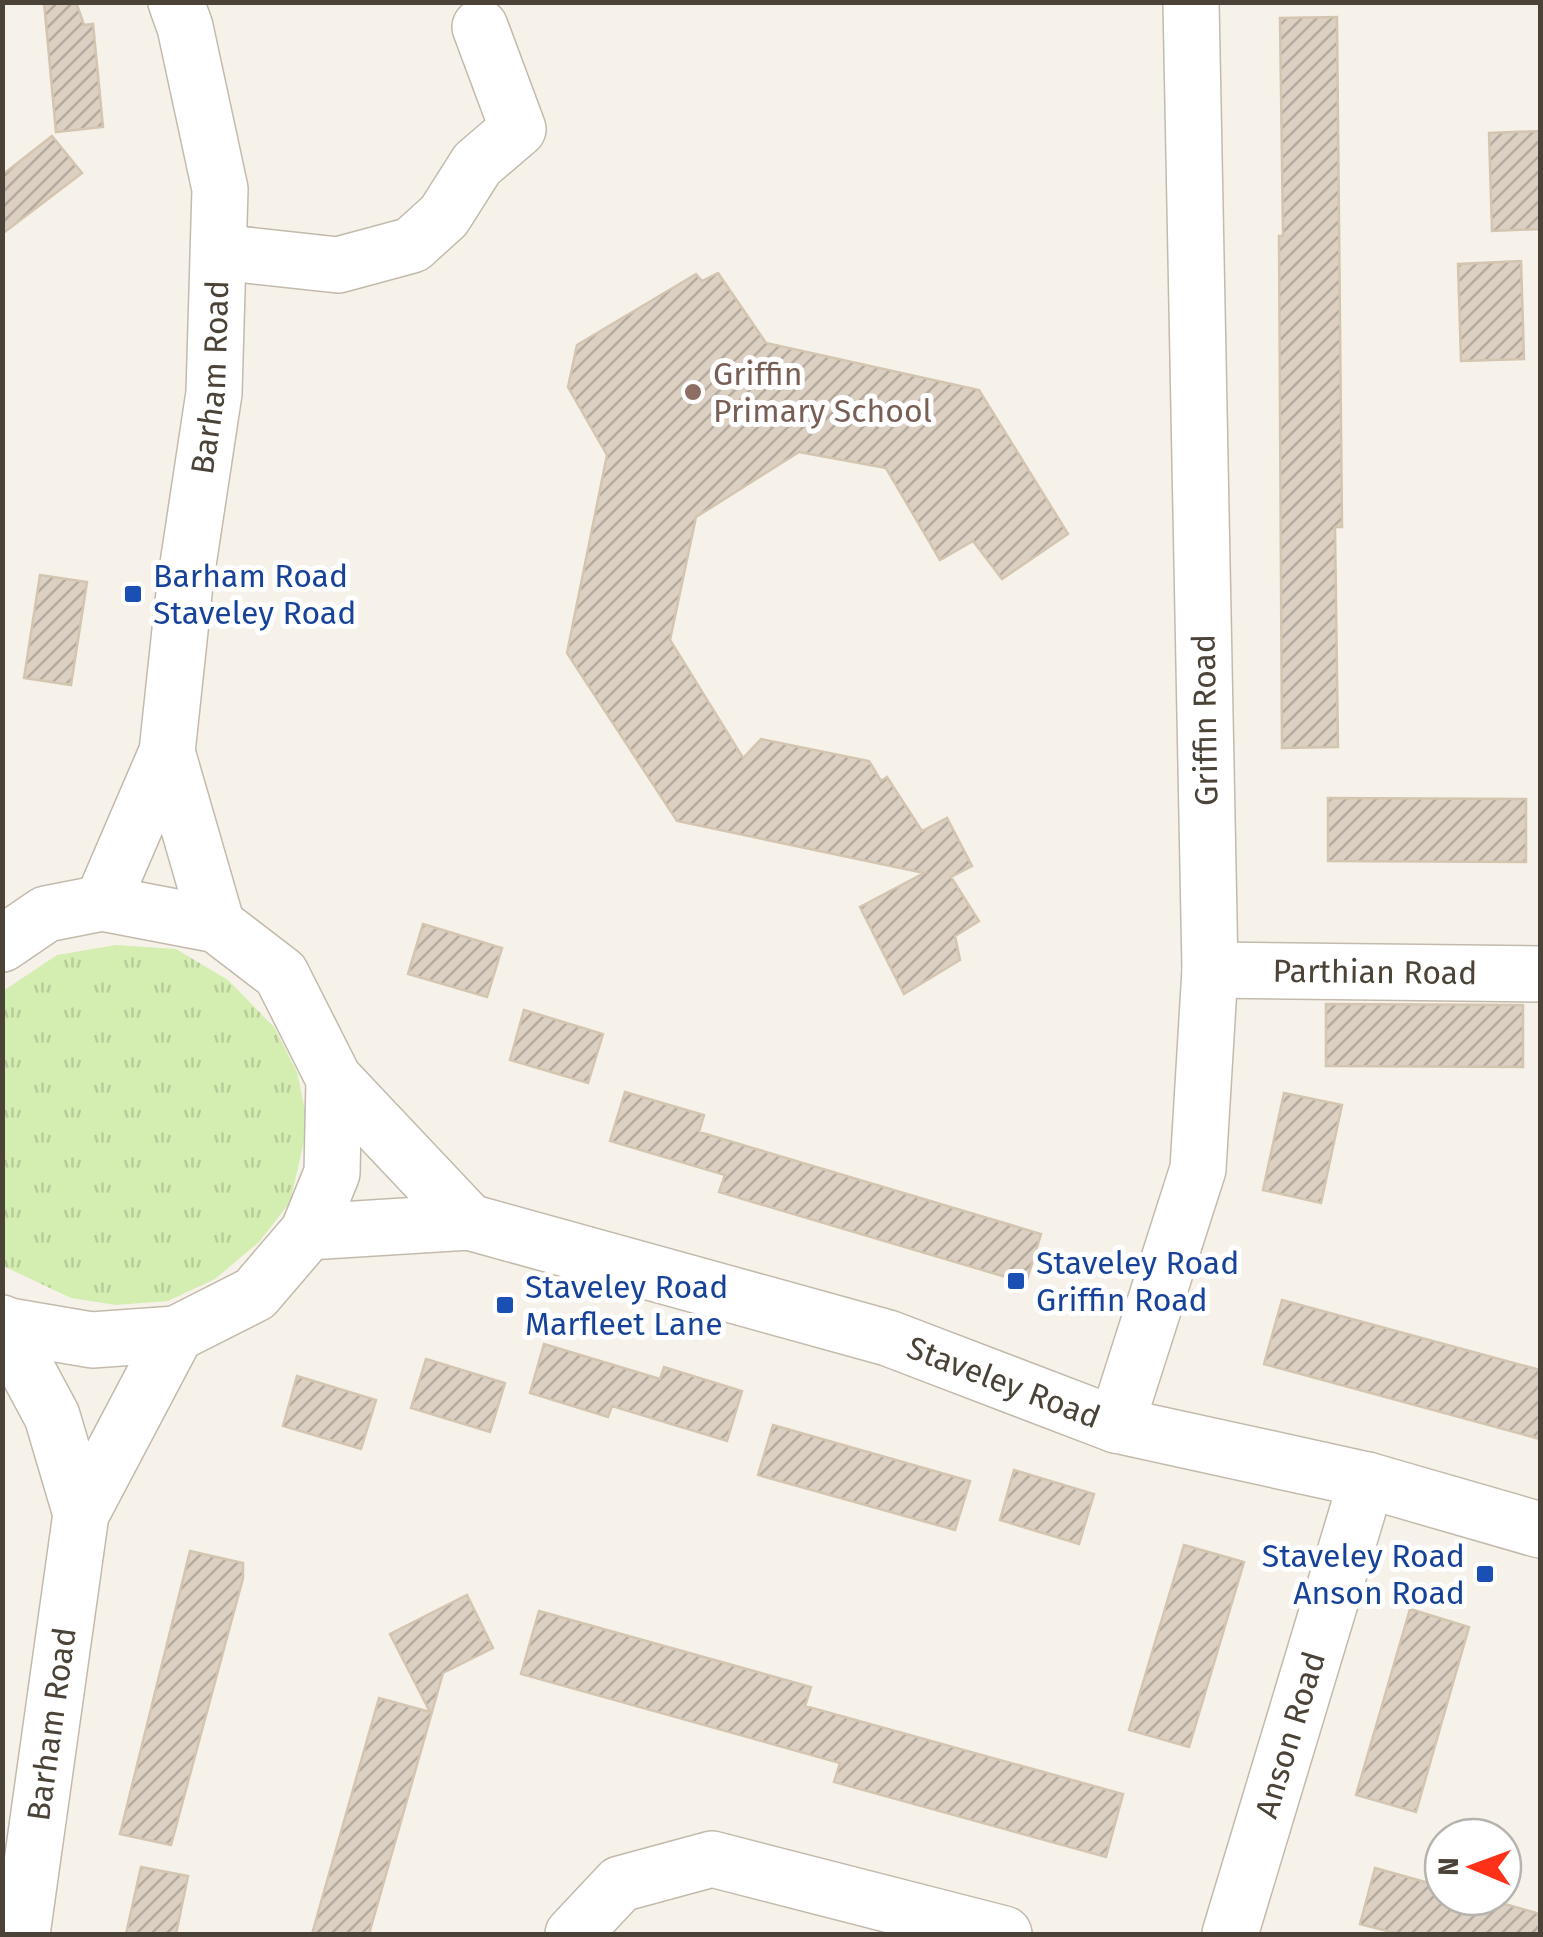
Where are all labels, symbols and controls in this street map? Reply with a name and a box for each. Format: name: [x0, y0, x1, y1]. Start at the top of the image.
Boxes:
street label: Barham Road: [183, 279, 236, 477]
place label: Griffin Primary School: [713, 355, 932, 430]
marker: Griffin Primary School: [682, 381, 704, 403]
place label: Barham Road Staveley Road: [153, 557, 356, 632]
marker: Barham Road Staveley Road: [122, 583, 144, 605]
street label: Griffin Road: [1185, 634, 1225, 806]
street label: Parthian Road: [1273, 952, 1477, 992]
place label: Staveley Road Griffin Road: [1036, 1244, 1239, 1319]
place label: Staveley Road Marfleet Lane: [525, 1268, 728, 1343]
marker: Staveley Road Griffin Road: [1005, 1270, 1027, 1292]
marker: Staveley Road Marfleet Lane: [494, 1294, 516, 1316]
street label: Staveley Road: [902, 1328, 1106, 1436]
place label: Staveley Road Anson Road: [1262, 1537, 1465, 1612]
marker: Staveley Road Anson Road: [1474, 1563, 1496, 1585]
street label: Barham Road: [19, 1625, 84, 1823]
street label: Anson Road: [1247, 1647, 1333, 1823]
north arrow: [1423, 1817, 1523, 1917]
text: N: [1432, 1857, 1465, 1876]

